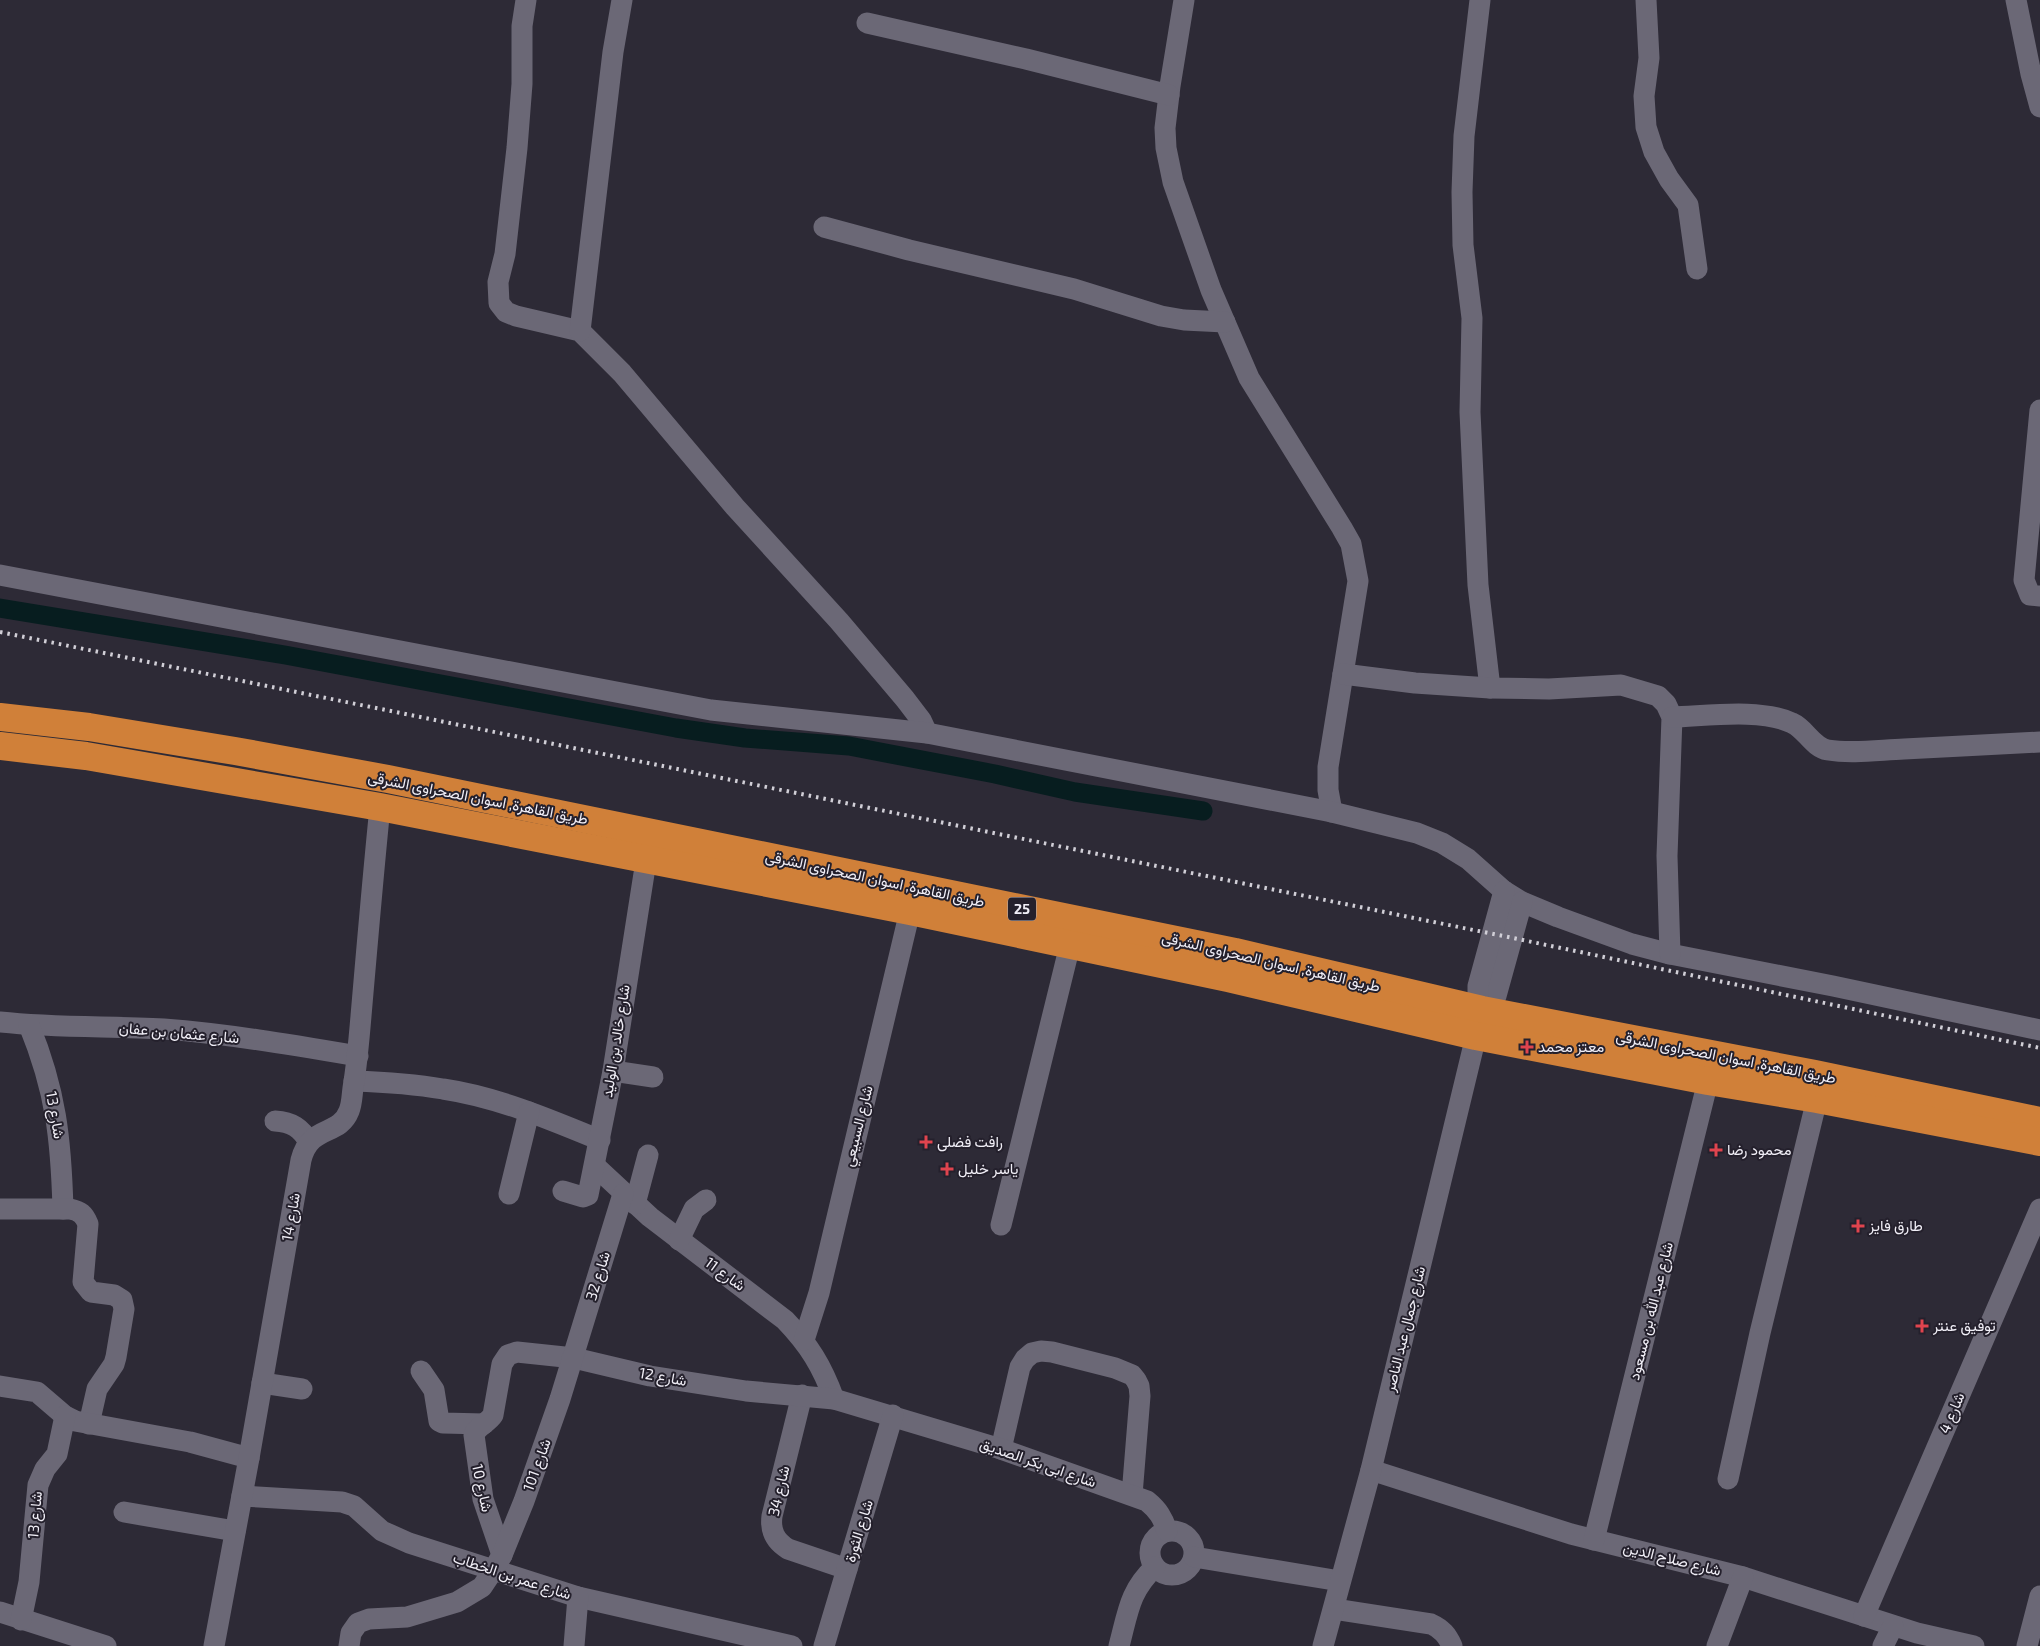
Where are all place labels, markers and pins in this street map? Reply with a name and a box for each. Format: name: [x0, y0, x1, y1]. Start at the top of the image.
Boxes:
place label: معتز محمد: [1538, 1037, 1604, 1056]
marker: معتز محمد: [1520, 1040, 1534, 1054]
place label: رافت فضلى: [937, 1132, 1003, 1152]
marker: رافت فضلى: [919, 1135, 933, 1149]
place label: محمود رضا: [1727, 1140, 1791, 1159]
marker: محمود رضا: [1709, 1143, 1723, 1157]
place label: ياسر خليل: [958, 1159, 1018, 1178]
marker: ياسر خليل: [940, 1162, 954, 1176]
place label: طارق فايز: [1868, 1216, 1923, 1235]
marker: طارق فايز: [1851, 1219, 1865, 1233]
place label: توفيق عنتر: [1932, 1316, 1996, 1336]
marker: توفيق عنتر: [1915, 1319, 1929, 1333]

